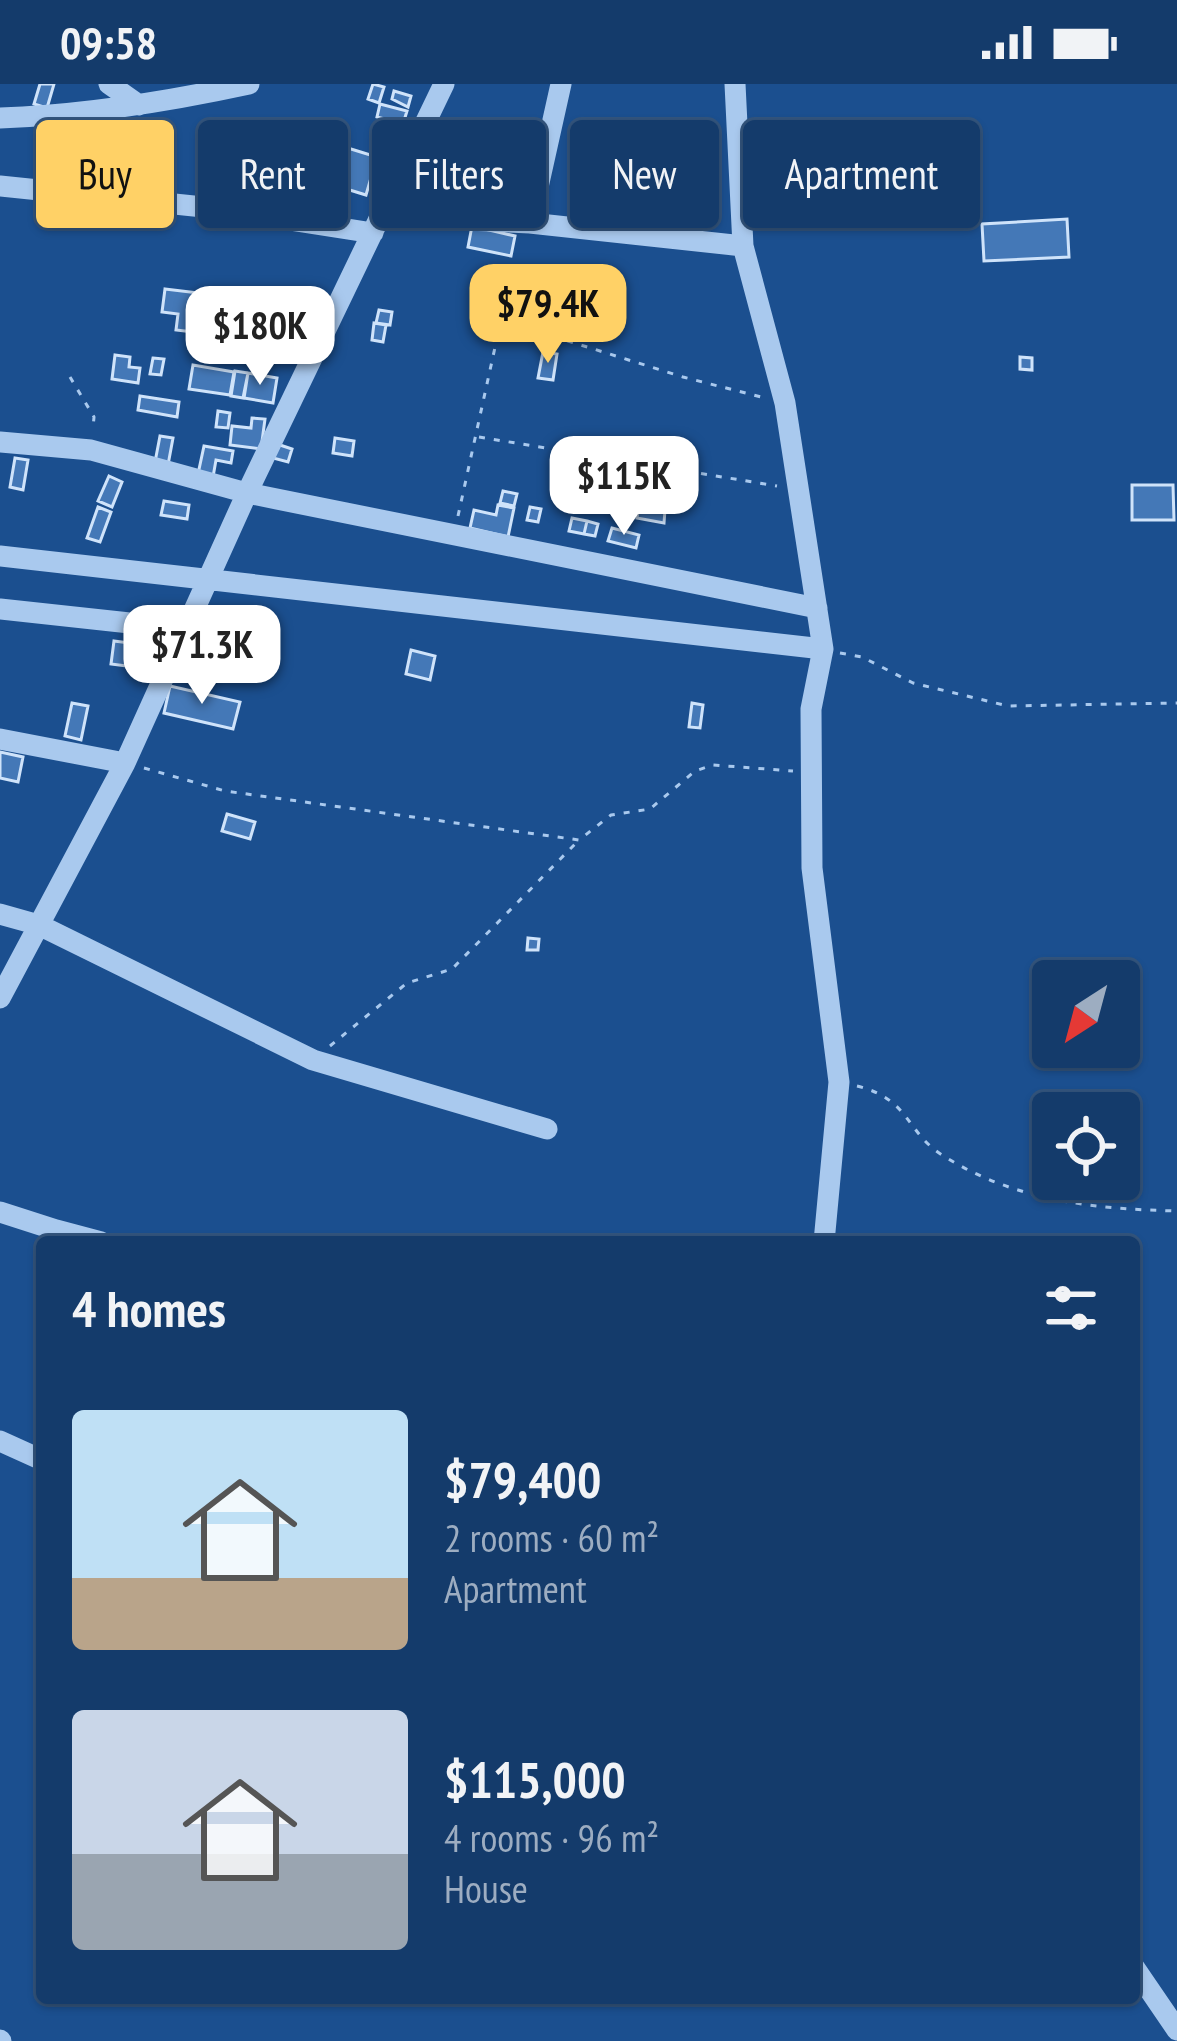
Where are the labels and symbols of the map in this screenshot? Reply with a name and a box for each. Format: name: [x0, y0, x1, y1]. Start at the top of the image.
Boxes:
pin: $79.4K: [450, 264, 646, 366]
pin: $180K: [176, 286, 344, 388]
pin: $115K: [540, 436, 708, 538]
pin: $71.3K: [104, 605, 300, 707]
north arrow: [1032, 960, 1140, 1068]

